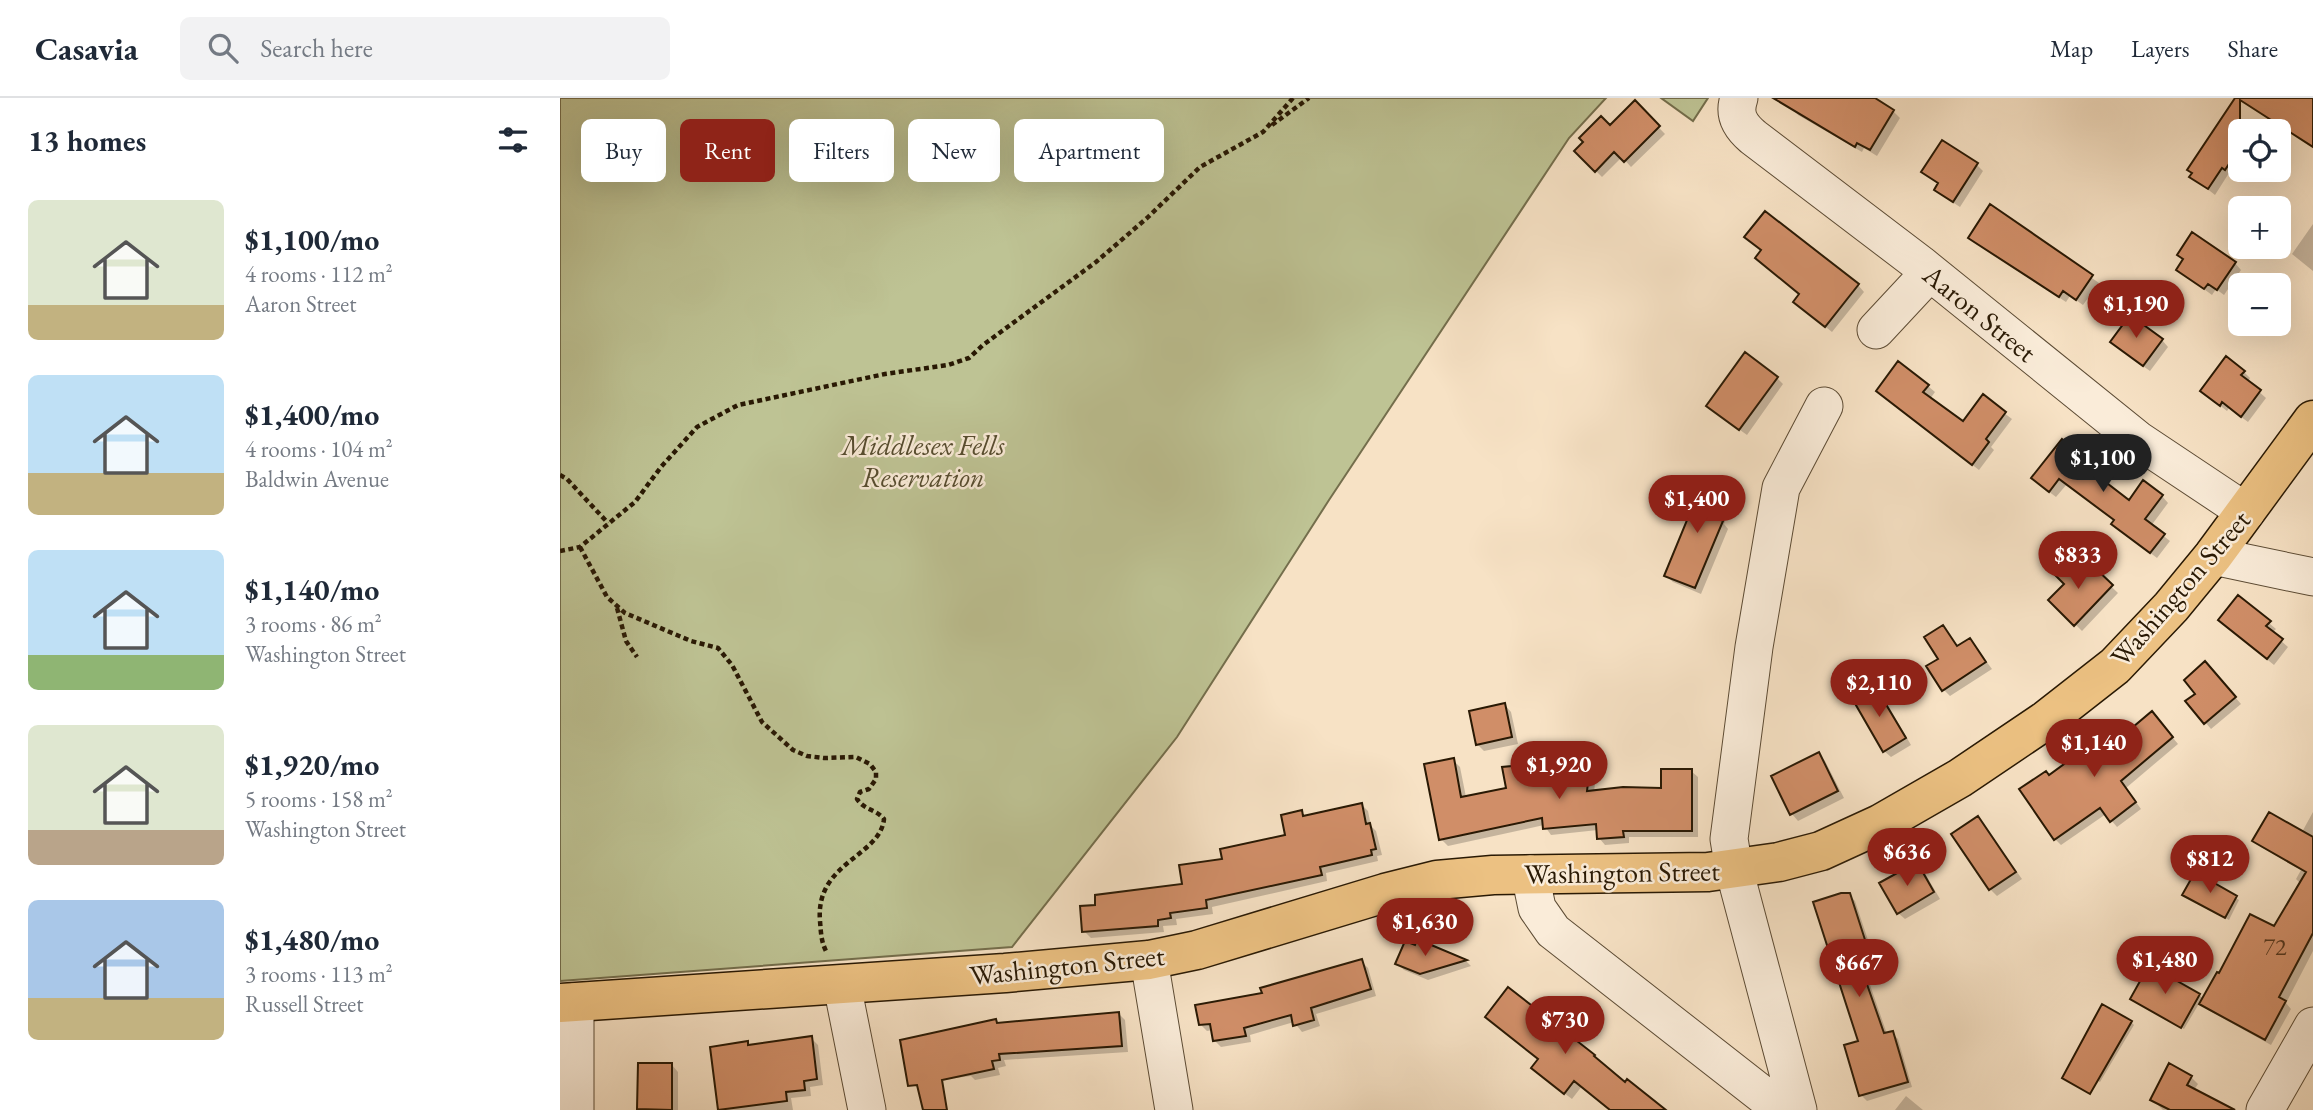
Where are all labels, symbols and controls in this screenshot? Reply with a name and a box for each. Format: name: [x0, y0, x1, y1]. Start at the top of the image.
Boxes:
search box: [180, 17, 670, 80]
text: Casavia: [35, 27, 138, 70]
icon: search: [204, 29, 242, 67]
text: Search here: [260, 31, 373, 65]
text: Map: [2050, 33, 2093, 64]
text: Layers: [2131, 33, 2190, 64]
text: Share: [2228, 33, 2278, 64]
chip: Buy: [581, 119, 666, 182]
chip: Rent: [680, 119, 775, 182]
chip: Filters: [789, 119, 894, 182]
chip: New: [908, 119, 1000, 182]
chip: Apartment: [1014, 119, 1164, 182]
map controls: [2228, 119, 2291, 336]
button: locate: [2228, 119, 2291, 182]
text: 13 homes: [28, 121, 146, 160]
icon: filters: [494, 121, 532, 159]
button: +: [2228, 196, 2291, 259]
text: $1,100/mo: [245, 220, 379, 259]
icon: home: [84, 228, 168, 312]
street label: Aaron Street: [1915, 256, 2044, 370]
text: 4 rooms · 112 m²: [245, 259, 393, 289]
button: −: [2228, 273, 2291, 336]
pin: $1,190: [2079, 280, 2193, 340]
text: $1,190: [2104, 288, 2168, 318]
text: Aaron Street: [245, 289, 356, 319]
text: $1,400/mo: [245, 395, 379, 434]
icon: home: [84, 403, 168, 487]
park label: Middlesex Fells Reservation: [839, 427, 1005, 495]
text: 4 rooms · 104 m²: [245, 434, 393, 464]
pin: $1,100: [2046, 434, 2160, 494]
text: $1,100: [2071, 442, 2135, 472]
text: Baldwin Avenue: [245, 464, 389, 494]
pin: $1,400: [1640, 476, 1754, 535]
text: $1,400: [1665, 483, 1729, 513]
street label: Washington Street: [2102, 502, 2258, 674]
pin: $833: [2037, 532, 2119, 591]
text: $833: [2054, 539, 2102, 569]
text: $1,140/mo: [245, 570, 379, 609]
icon: home: [84, 578, 168, 662]
text: 3 rooms · 86 m²: [245, 609, 382, 639]
text: Washington Street: [245, 639, 406, 669]
pin: $2,110: [1822, 660, 1936, 719]
text: $2,110: [1847, 667, 1911, 697]
pin: $1,140: [2037, 720, 2151, 779]
text: $1,140: [2062, 727, 2126, 757]
pin: $1,920: [1502, 742, 1616, 801]
text: $1,920/mo: [245, 745, 379, 784]
text: $1,920: [1527, 749, 1591, 779]
icon: home: [84, 753, 168, 837]
text: 5 rooms · 158 m²: [245, 784, 393, 814]
text: Washington Street: [245, 814, 406, 844]
pin: $636: [1866, 828, 1948, 888]
text: $636: [1883, 836, 1931, 866]
pin: $812: [2169, 836, 2251, 895]
text: $812: [2186, 843, 2234, 873]
street label: Washington Street: [1524, 852, 1720, 892]
pin: $1,630: [1368, 898, 1482, 958]
text: $1,630: [1393, 906, 1457, 936]
text: $1,480/mo: [245, 920, 379, 959]
icon: home: [84, 928, 168, 1012]
house number: 72: [2263, 931, 2287, 962]
pin: $1,480: [2108, 936, 2222, 996]
street label: Washington Street: [968, 937, 1166, 993]
pin: $667: [1818, 940, 1900, 999]
text: $1,480: [2133, 944, 2197, 974]
text: $667: [1835, 947, 1883, 977]
text: 3 rooms · 113 m²: [245, 959, 393, 989]
text: Russell Street: [245, 989, 364, 1019]
pin: $730: [1524, 996, 1606, 1056]
text: $730: [1541, 1004, 1589, 1034]

